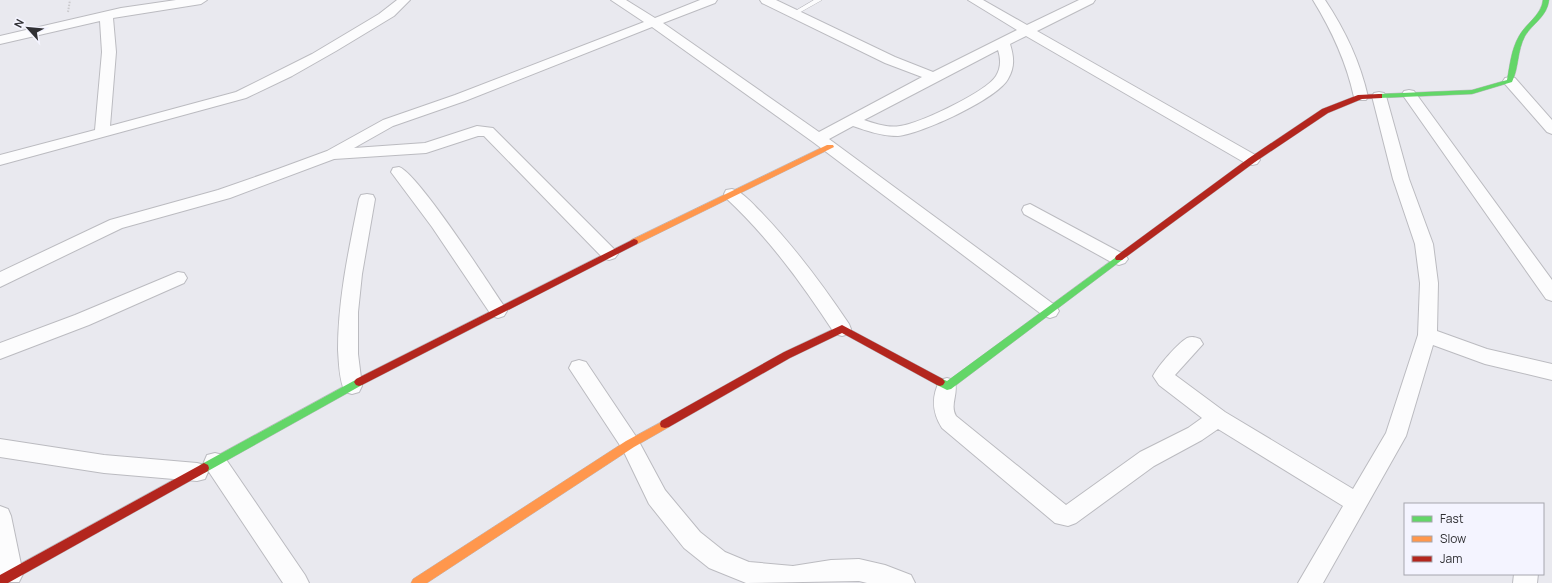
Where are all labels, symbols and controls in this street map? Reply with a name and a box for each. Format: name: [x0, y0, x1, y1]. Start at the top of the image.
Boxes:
north arrow: [8, 8, 48, 48]
text: N: [10, 16, 27, 30]
legend: [1404, 503, 1544, 575]
text: Fast: [1440, 510, 1464, 527]
text: Slow: [1440, 530, 1466, 547]
text: Jam: [1440, 550, 1462, 567]

